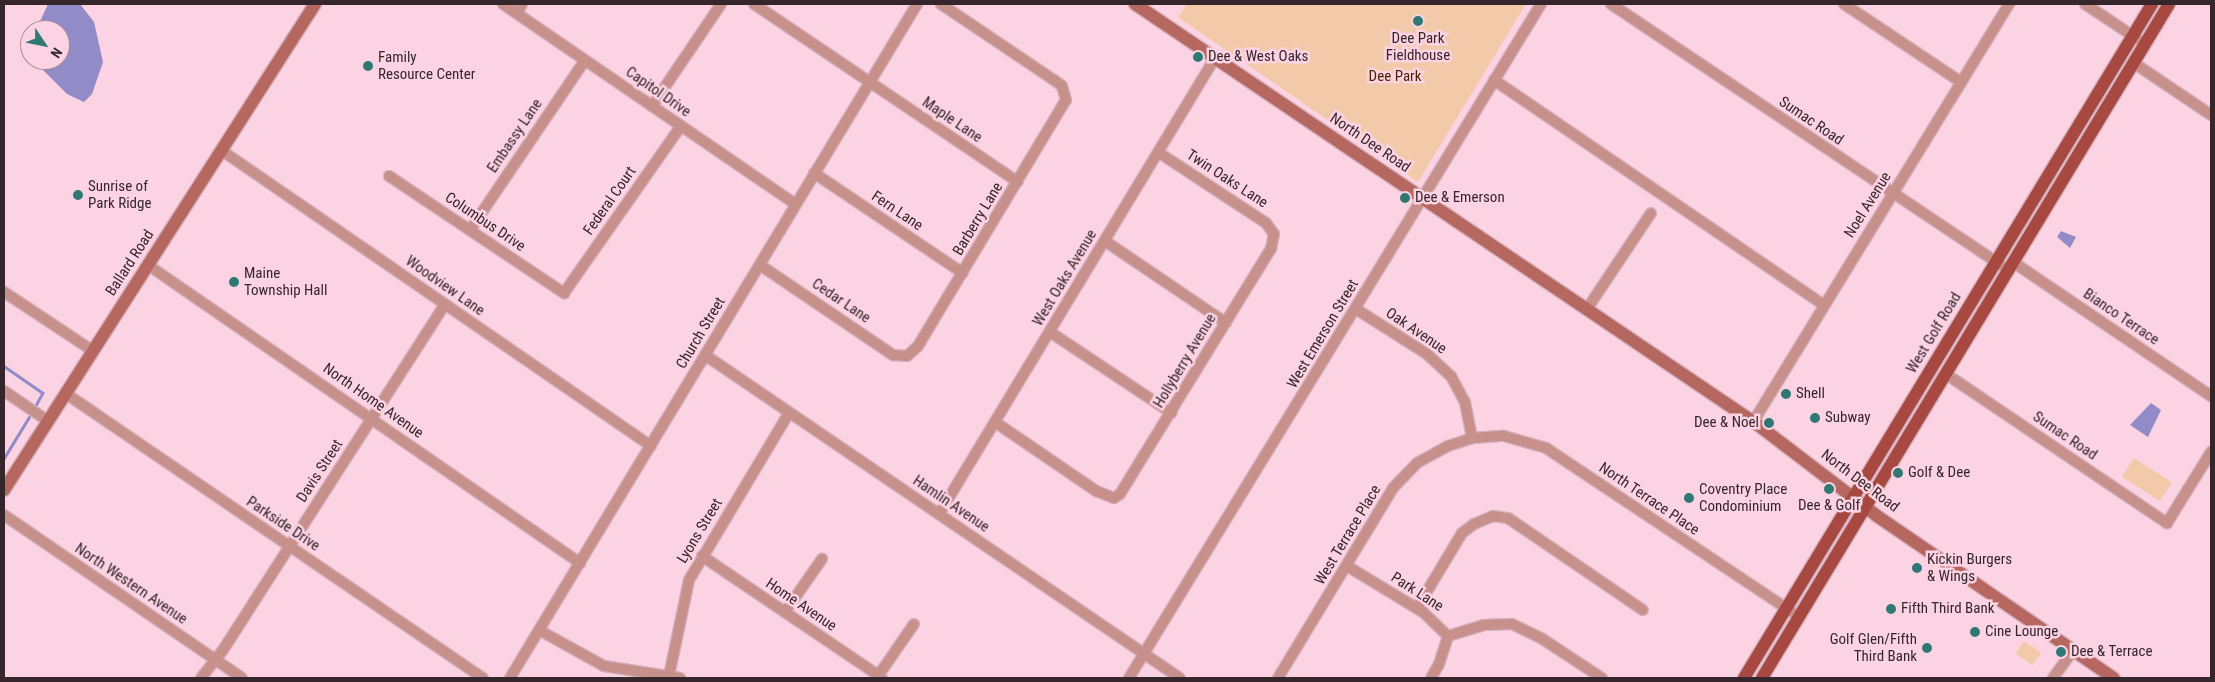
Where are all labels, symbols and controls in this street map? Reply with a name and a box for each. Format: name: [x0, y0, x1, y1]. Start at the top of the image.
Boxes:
marker: Dee Park Fieldhouse: [1412, 15, 1424, 27]
north arrow: [20, 20, 70, 70]
place label: Dee Park Fieldhouse: [1386, 29, 1450, 64]
text: N: [48, 45, 66, 61]
place label: Family Resource Center: [378, 48, 475, 83]
place label: Dee & West Oaks: [1208, 48, 1308, 66]
marker: Dee & West Oaks: [1192, 51, 1204, 63]
marker: Family Resource Center: [362, 60, 374, 72]
street label: Capitol Drive: [622, 63, 694, 121]
park label: Dee Park: [1369, 68, 1421, 86]
street label: Maple Lane: [919, 93, 985, 147]
street label: Sumac Road: [1775, 93, 1847, 149]
street label: Embassy Lane: [484, 96, 546, 176]
street label: North Dee Road: [1326, 110, 1414, 176]
street label: Twin Oaks Lane: [1183, 146, 1271, 212]
street label: Federal Court: [580, 163, 640, 239]
street label: Noel Avenue: [1841, 169, 1895, 241]
place label: Sunrise of Park Ridge: [88, 177, 151, 212]
street label: Barberry Lane: [949, 179, 1007, 259]
street label: Fern Lane: [868, 187, 926, 235]
marker: Sunrise of Park Ridge: [72, 189, 84, 201]
street label: Columbus Drive: [441, 189, 529, 255]
place label: Dee & Emerson: [1415, 189, 1505, 207]
marker: Dee & Emerson: [1399, 192, 1411, 204]
street label: West Oaks Avenue: [1029, 226, 1101, 330]
street label: Ballard Road: [102, 227, 158, 299]
street label: Woodview Lane: [402, 252, 488, 320]
place label: Maine Township Hall: [244, 264, 327, 299]
street label: Cedar Lane: [808, 275, 874, 327]
marker: Maine Township Hall: [228, 276, 240, 288]
street label: West Emerson Street: [1283, 276, 1363, 392]
street label: Bianco Terrace: [2079, 285, 2163, 349]
street label: West Golf Road: [1903, 289, 1965, 377]
street label: Church Street: [673, 294, 729, 372]
street label: Oak Avenue: [1382, 304, 1450, 358]
street label: Hollyberry Avenue: [1150, 311, 1220, 411]
street label: North Home Avenue: [319, 360, 427, 442]
place label: Shell: [1796, 385, 1825, 403]
marker: Shell: [1780, 388, 1792, 400]
street label: Sumac Road: [2029, 408, 2101, 464]
place label: Subway: [1825, 409, 1870, 427]
marker: Subway: [1809, 412, 1821, 424]
place label: Dee & Noel: [1694, 414, 1759, 432]
marker: Dee & Noel: [1763, 417, 1775, 429]
street label: Davis Street: [293, 436, 347, 506]
street label: North Dee Road: [1817, 446, 1903, 516]
street label: North Terrace Place: [1595, 459, 1703, 539]
place label: Golf & Dee: [1908, 464, 1970, 482]
marker: Golf & Dee: [1892, 467, 1904, 479]
street label: Hamlin Avenue: [909, 472, 993, 536]
place label: Coventry Place Condominium: [1699, 480, 1787, 515]
street label: West Terrace Place: [1311, 482, 1385, 588]
marker: Dee & Golf: [1823, 483, 1835, 495]
marker: Coventry Place Condominium: [1683, 492, 1695, 504]
street label: Parkside Drive: [243, 493, 323, 555]
street label: Lyons Street: [674, 495, 726, 567]
place label: Dee & Golf: [1798, 497, 1860, 515]
street label: North Western Avenue: [71, 540, 191, 628]
place label: Kickin Burgers & Wings: [1927, 550, 2012, 585]
marker: Kickin Burgers & Wings: [1911, 562, 1923, 574]
street label: Park Lane: [1387, 568, 1447, 616]
street label: Home Avenue: [762, 575, 840, 635]
place label: Fifth Third Bank: [1901, 600, 1995, 618]
marker: Fifth Third Bank: [1885, 603, 1897, 615]
place label: Cine Lounge: [1985, 623, 2058, 641]
marker: Cine Lounge: [1969, 626, 1981, 638]
place label: Golf Glen/Fifth Third Bank: [1830, 630, 1917, 665]
marker: Golf Glen/Fifth Third Bank: [1921, 642, 1933, 654]
place label: Dee & Terrace: [2071, 643, 2153, 661]
marker: Dee & Terrace: [2055, 646, 2067, 658]

